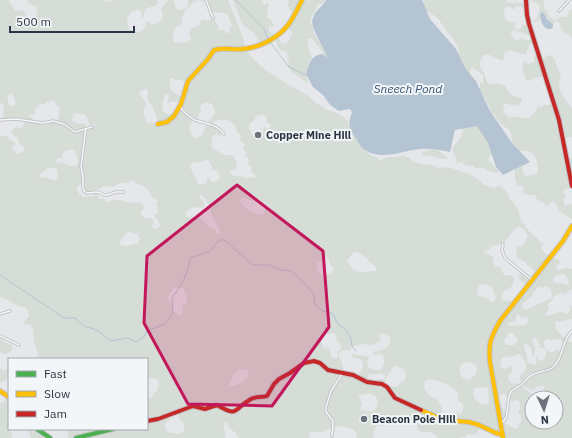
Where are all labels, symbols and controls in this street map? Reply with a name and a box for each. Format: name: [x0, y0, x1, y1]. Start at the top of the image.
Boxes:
scale bar: [10, 8, 134, 34]
text: 500 m: [16, 14, 51, 29]
water label: Sneech Pond: [374, 81, 442, 96]
place label: Copper Mine Hill: [266, 128, 352, 142]
marker: Copper Mine Hill: [253, 130, 263, 140]
legend: [8, 358, 148, 430]
text: Fast: [44, 366, 67, 381]
text: Slow: [44, 386, 70, 401]
north arrow: [524, 390, 564, 430]
text: Jam: [44, 406, 67, 421]
place label: Beacon Pole Hill: [372, 412, 456, 426]
text: N: [540, 413, 549, 427]
marker: Beacon Pole Hill: [359, 414, 369, 424]

